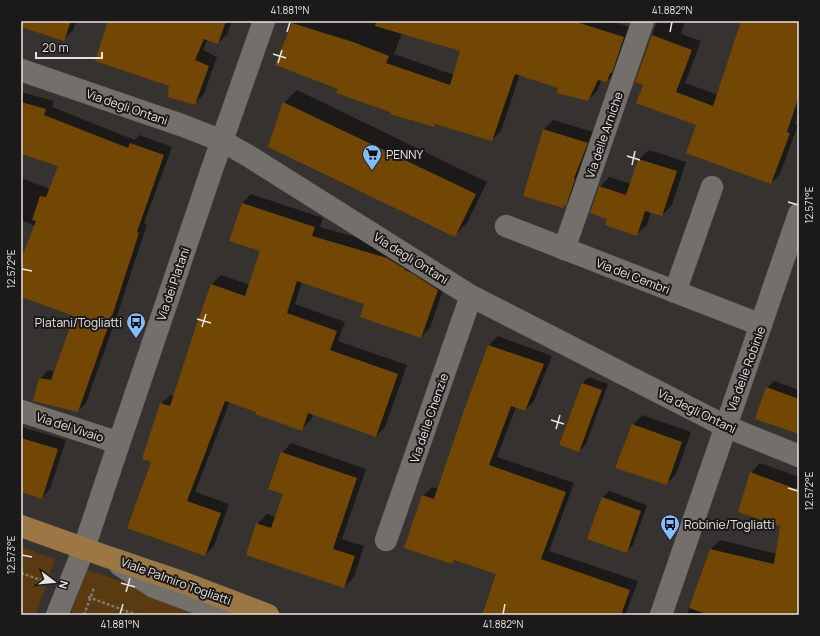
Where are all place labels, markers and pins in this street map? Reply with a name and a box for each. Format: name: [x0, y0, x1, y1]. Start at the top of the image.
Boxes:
supermarket icon: PENNY: [361, 143, 383, 171]
place label: PENNY: [386, 146, 424, 163]
bus stop icon: Platani/Togliatti: [125, 311, 147, 339]
place label: Platani/Togliatti: [35, 314, 122, 331]
bus stop icon: Robinie/Togliatti: [659, 513, 681, 541]
place label: Robinie/Togliatti: [684, 516, 775, 533]

